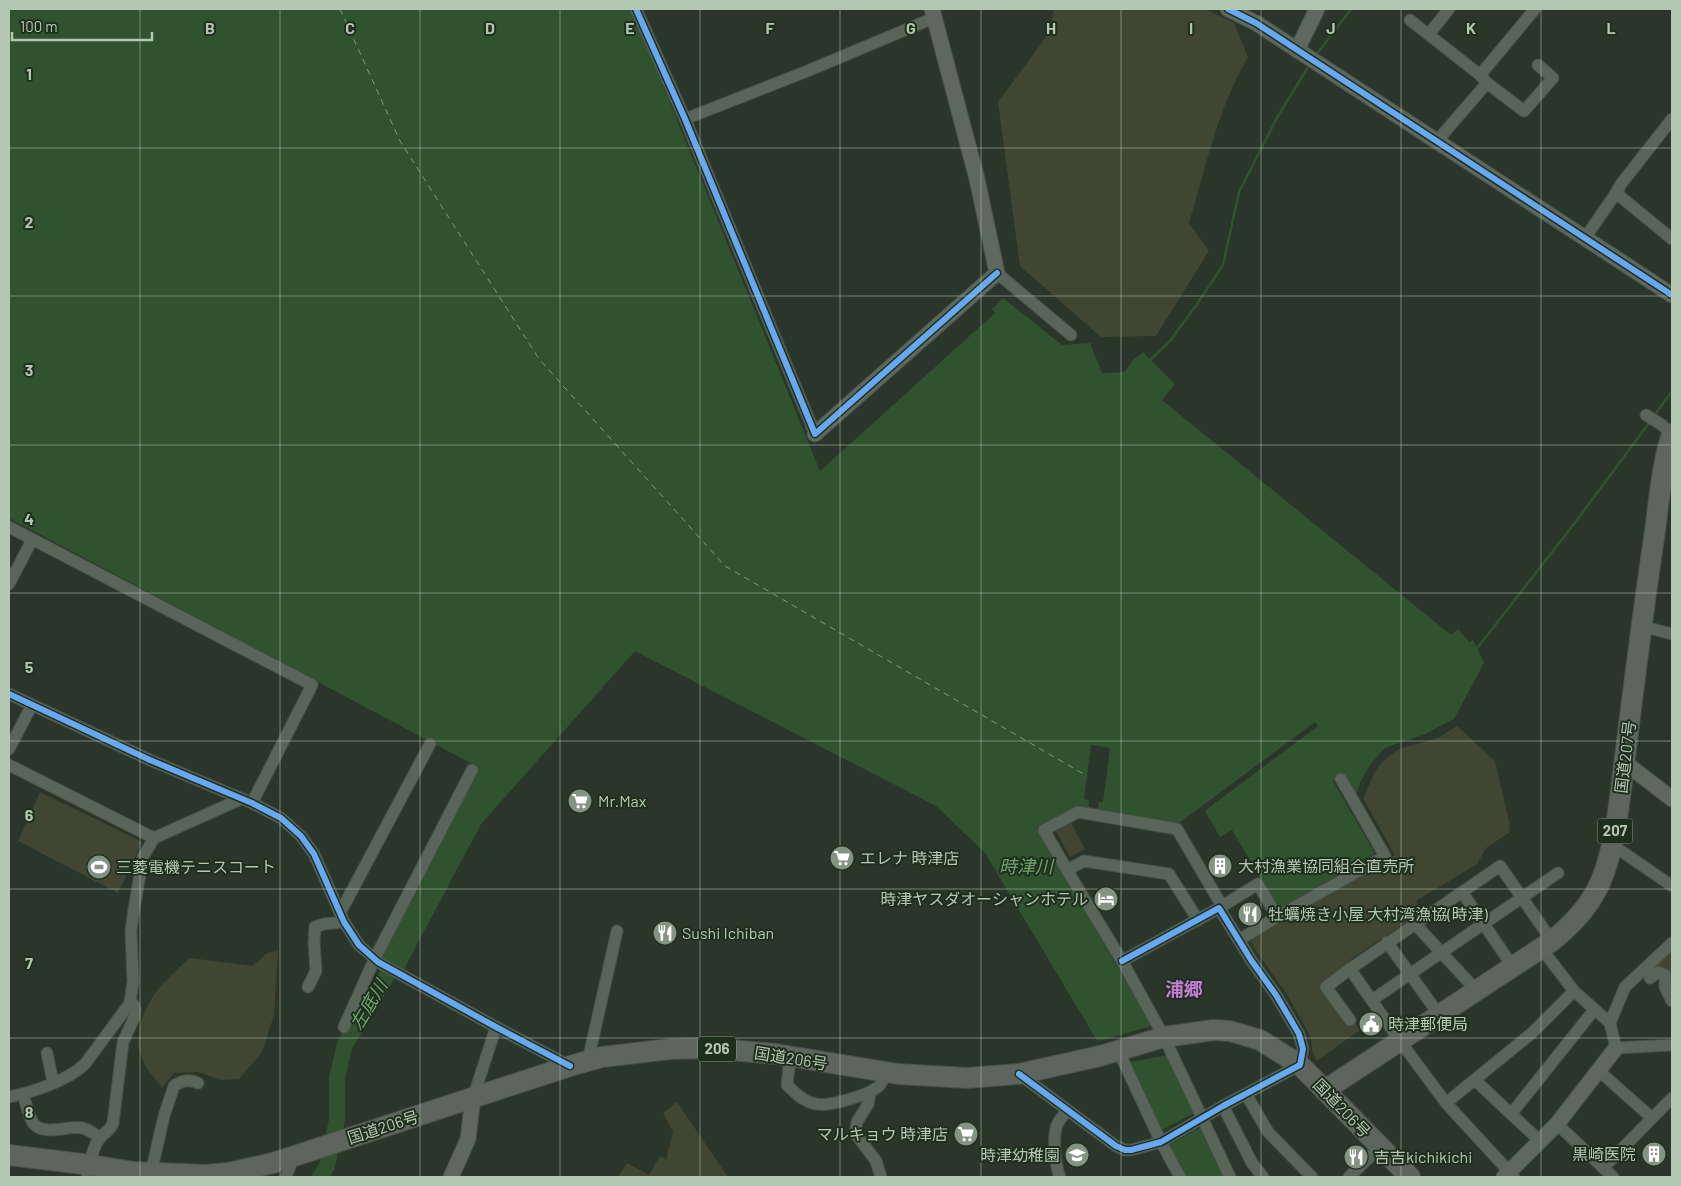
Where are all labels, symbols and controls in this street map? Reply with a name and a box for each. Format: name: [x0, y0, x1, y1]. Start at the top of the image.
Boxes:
scale bar: [12, 10, 152, 42]
text: 100 m: [20, 17, 58, 35]
text: B: [205, 18, 215, 37]
text: C: [345, 18, 355, 37]
text: D: [485, 18, 495, 37]
text: E: [625, 18, 635, 37]
text: F: [766, 18, 775, 37]
text: G: [906, 18, 916, 37]
text: H: [1046, 18, 1056, 37]
text: I: [1189, 18, 1193, 37]
text: J: [1326, 18, 1336, 37]
text: K: [1466, 18, 1476, 37]
text: L: [1606, 18, 1616, 37]
text: 1: [26, 64, 32, 83]
text: 2: [25, 212, 34, 231]
text: 3: [25, 360, 33, 379]
text: 4: [24, 509, 34, 528]
text: 5: [25, 657, 34, 676]
street label: 国道207号: [1611, 719, 1638, 794]
supermarket icon: Mr.Max: [567, 788, 593, 814]
place label: Mr.Max: [598, 791, 647, 810]
text: 6: [25, 805, 34, 824]
road number: 207: [1598, 818, 1632, 844]
supermarket icon: エレナ 時津店: [829, 845, 855, 871]
place label: エレナ 時津店: [860, 848, 959, 867]
building icon: 大村漁業協同組合直売所: [1207, 853, 1233, 879]
sports icon: 三菱電機テニスコート: [86, 854, 112, 880]
water label: 時津川: [999, 855, 1055, 877]
place label: 大村漁業協同組合直売所: [1238, 856, 1414, 875]
place label: 三菱電機テニスコート: [116, 857, 276, 876]
hotel icon: 時津ヤスダオーシャンホテル: [1093, 886, 1119, 912]
place label: 時津ヤスダオーシャンホテル: [880, 889, 1088, 908]
restaurant icon: 牡蠣焼き小屋 大村湾漁協(時津): [1237, 901, 1263, 927]
place label: 牡蠣焼き小屋 大村湾漁協(時津): [1268, 904, 1488, 923]
restaurant icon: Sushi Ichiban: [652, 920, 678, 946]
place label: Sushi Ichiban: [682, 923, 774, 942]
text: 7: [25, 953, 33, 972]
water label: 左底川: [345, 974, 393, 1033]
district label: 浦郷: [1165, 977, 1203, 1000]
public building icon: 時津郵便局: [1358, 1011, 1384, 1037]
place label: 時津郵便局: [1388, 1014, 1468, 1033]
road number: 206: [698, 1036, 736, 1062]
street label: 国道206号: [753, 1042, 829, 1073]
street label: 国道206号: [1310, 1074, 1375, 1141]
text: 8: [25, 1102, 34, 1121]
street label: 国道206号: [345, 1106, 421, 1147]
supermarket icon: マルキョウ 時津店: [953, 1121, 979, 1147]
place label: マルキョウ 時津店: [817, 1124, 948, 1143]
building icon: 黒崎医院: [1641, 1141, 1667, 1167]
school or university icon: 時津幼稚園: [1064, 1142, 1090, 1168]
restaurant icon: 吉吉kichikichi: [1343, 1144, 1369, 1170]
place label: 黒崎医院: [1572, 1144, 1636, 1163]
place label: 時津幼稚園: [980, 1145, 1060, 1164]
place label: 吉吉kichikichi: [1374, 1147, 1472, 1166]

